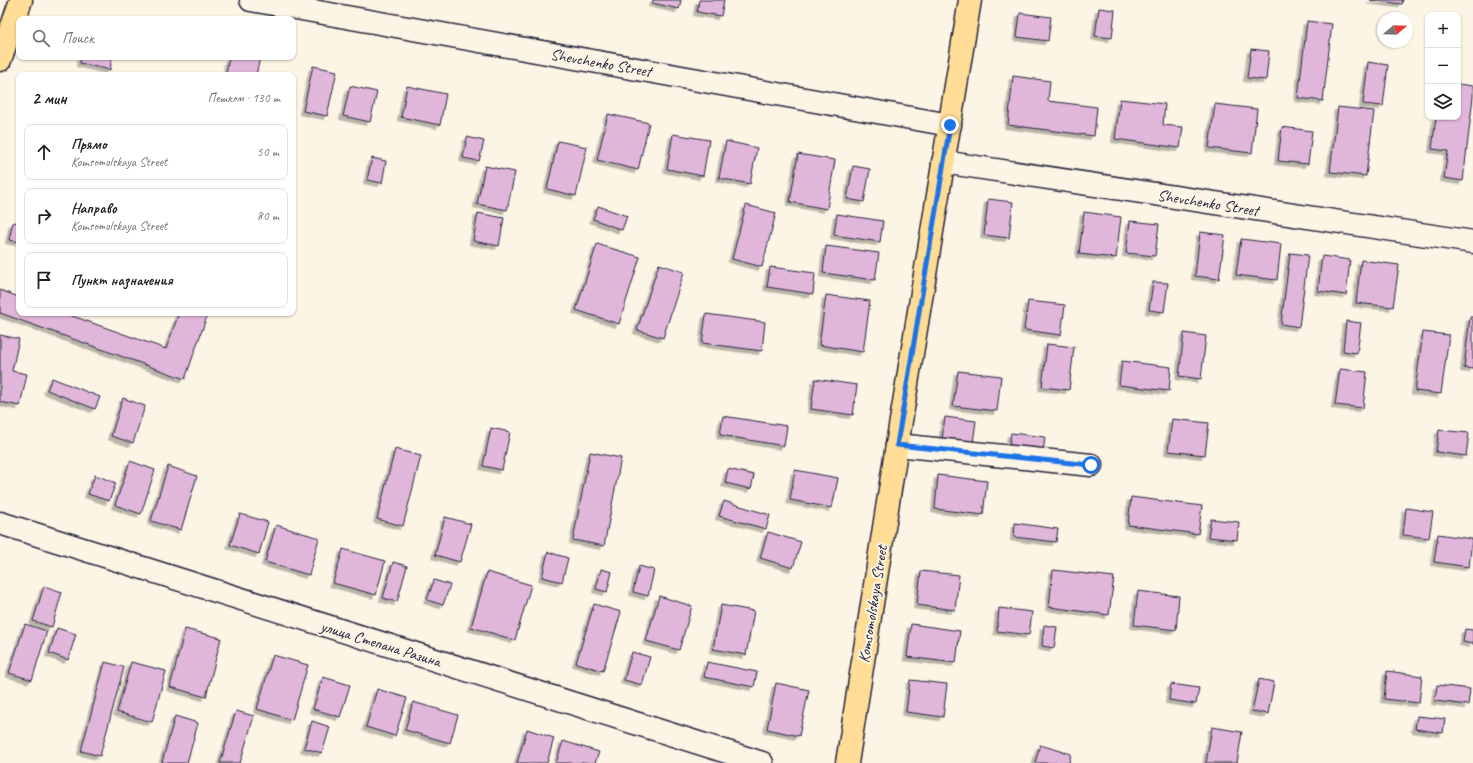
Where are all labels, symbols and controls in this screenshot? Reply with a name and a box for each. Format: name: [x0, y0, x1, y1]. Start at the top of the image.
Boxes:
north arrow: [1377, 12, 1413, 48]
map controls: [1425, 12, 1461, 120]
button: +: [1425, 12, 1461, 48]
search box: [16, 16, 296, 60]
icon: search: [30, 27, 52, 49]
text: Поиск: [62, 29, 94, 48]
street label: Shevchenko Street: [549, 44, 655, 82]
button: −: [1425, 48, 1461, 84]
button: layers: [1425, 84, 1461, 120]
text: 2 мин: [32, 88, 67, 109]
text: Пешком · 130 m: [207, 90, 280, 106]
route end: [941, 116, 959, 134]
text: Прямо: [71, 135, 107, 154]
icon: ahead: [33, 141, 55, 163]
text: 50 m: [257, 144, 279, 160]
text: Komsomolskaya Street: [71, 154, 167, 170]
street label: Shevchenko Street: [1156, 185, 1262, 221]
text: Направо: [71, 199, 117, 218]
icon: right: [33, 205, 55, 227]
text: 80 m: [257, 208, 279, 224]
text: Komsomolskaya Street: [71, 218, 167, 234]
icon: arrive: [33, 269, 55, 291]
text: Пункт назначения: [71, 271, 173, 290]
route start: [1082, 456, 1100, 474]
street label: Komsomolskaya Street: [854, 542, 892, 664]
street label: улица Степана Разина: [317, 616, 445, 672]

